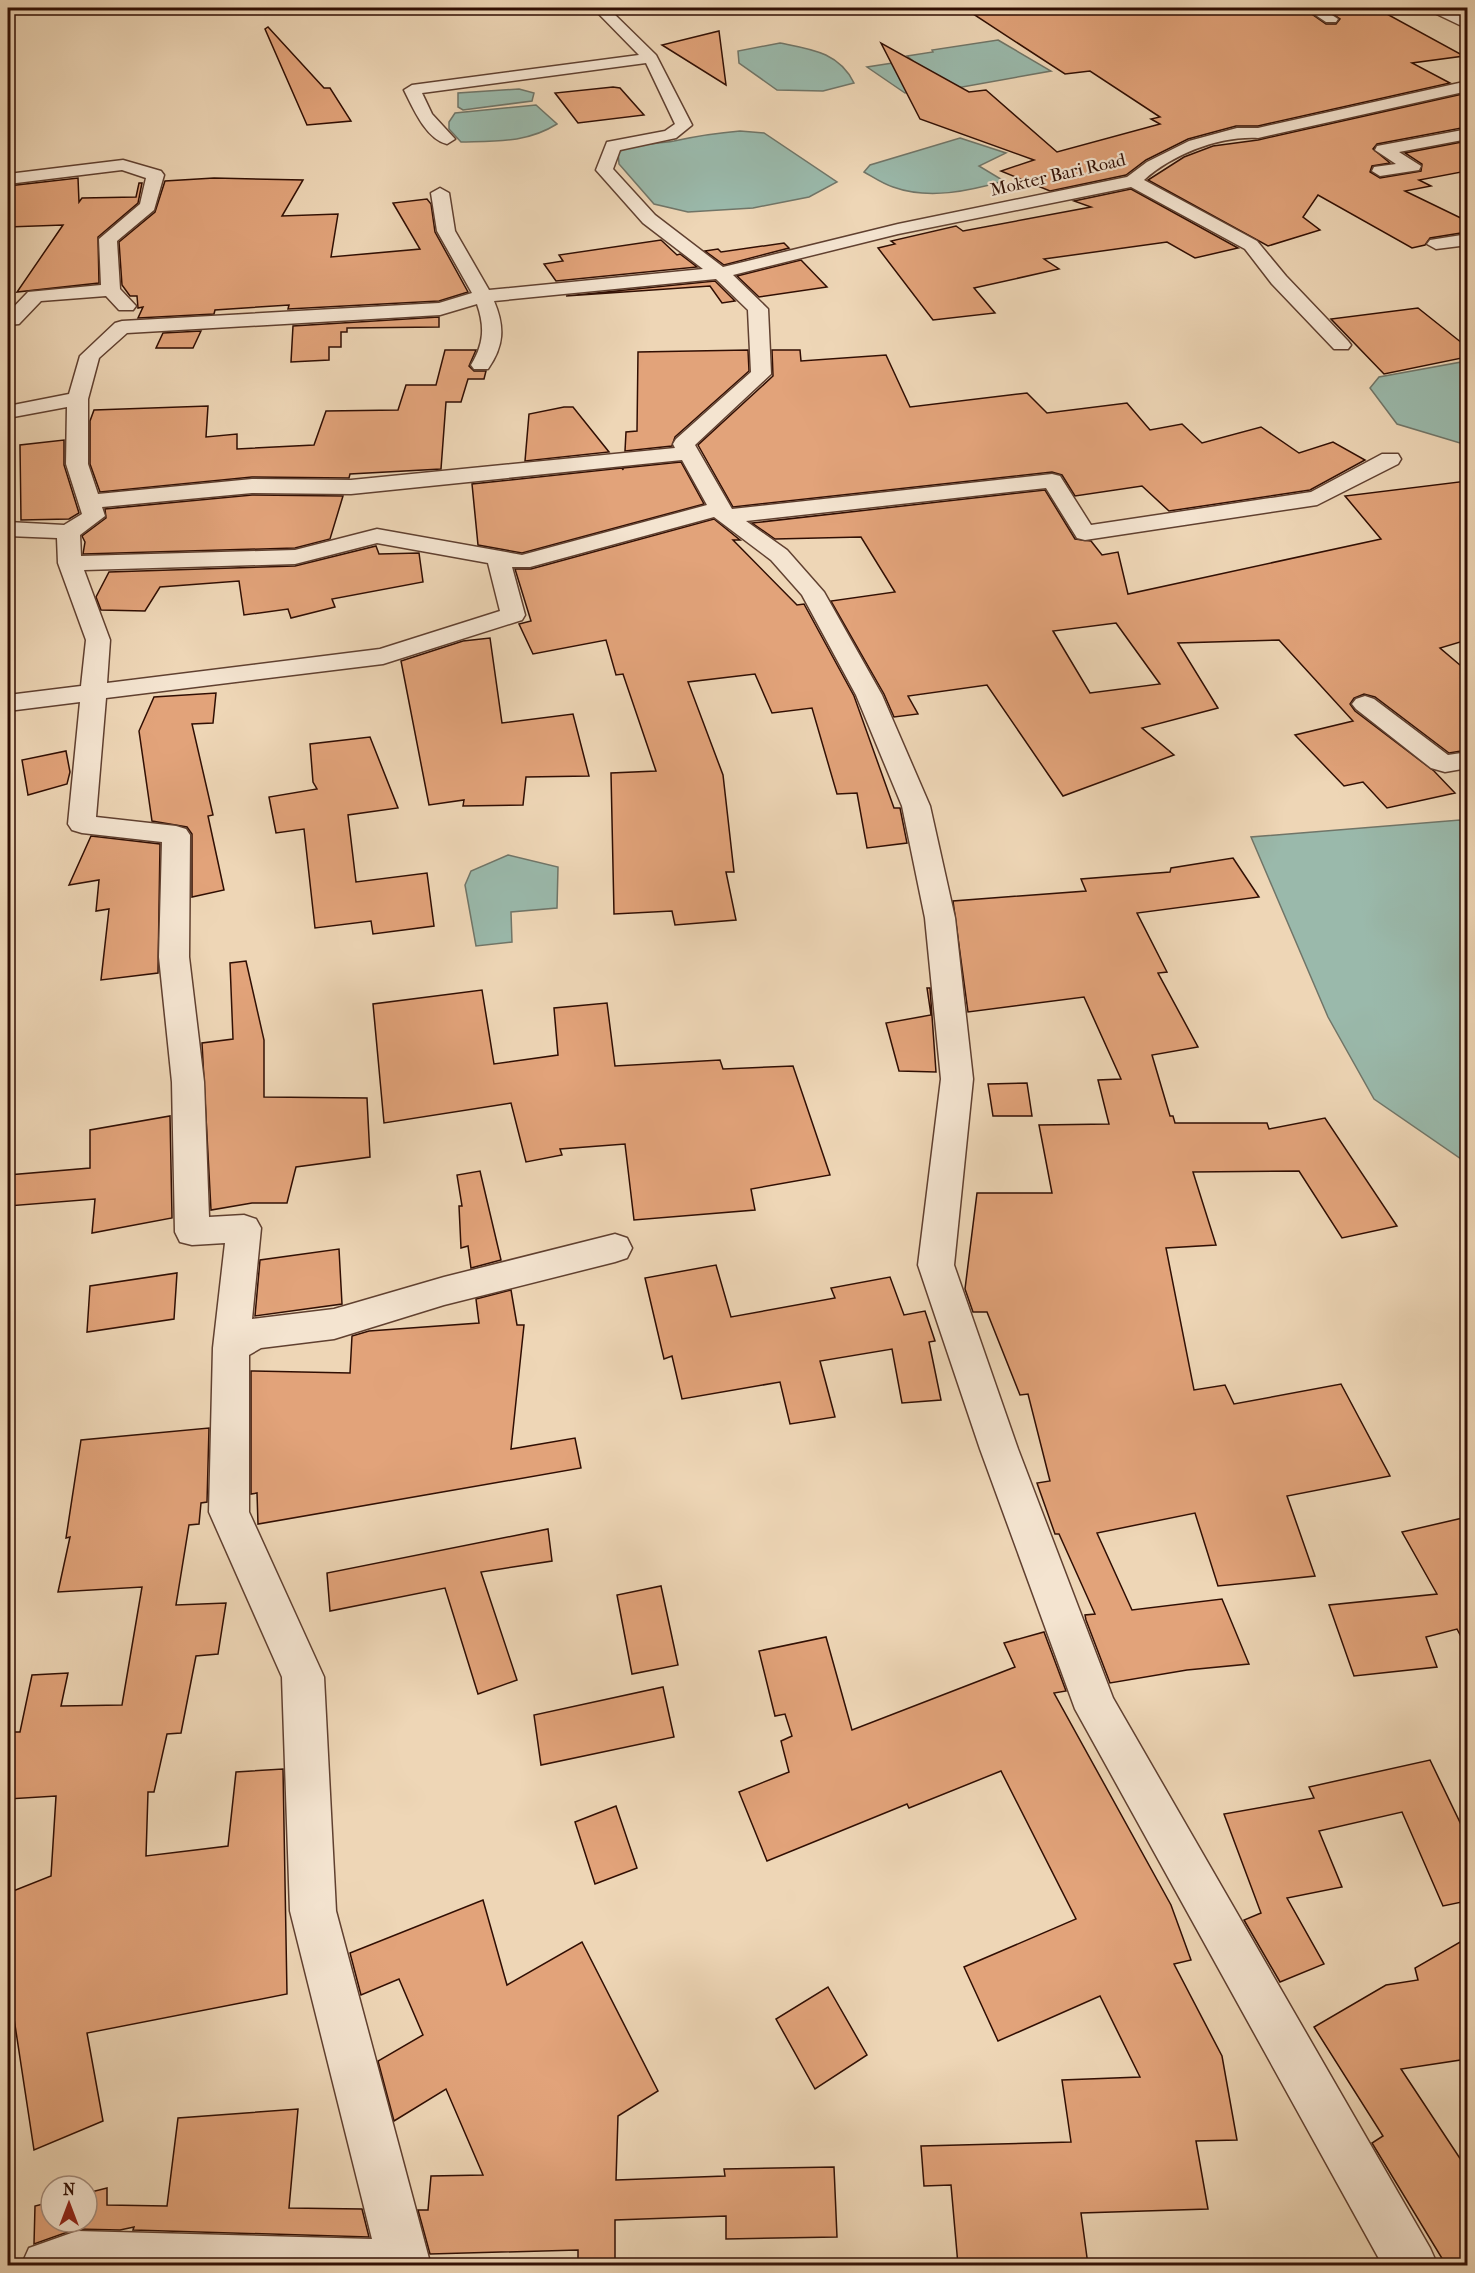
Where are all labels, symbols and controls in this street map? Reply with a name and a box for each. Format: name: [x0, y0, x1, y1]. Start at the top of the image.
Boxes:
street label: Mokter Bari Road: [988, 149, 1128, 201]
north arrow: [39, 2174, 99, 2234]
text: N: [63, 2180, 76, 2199]

